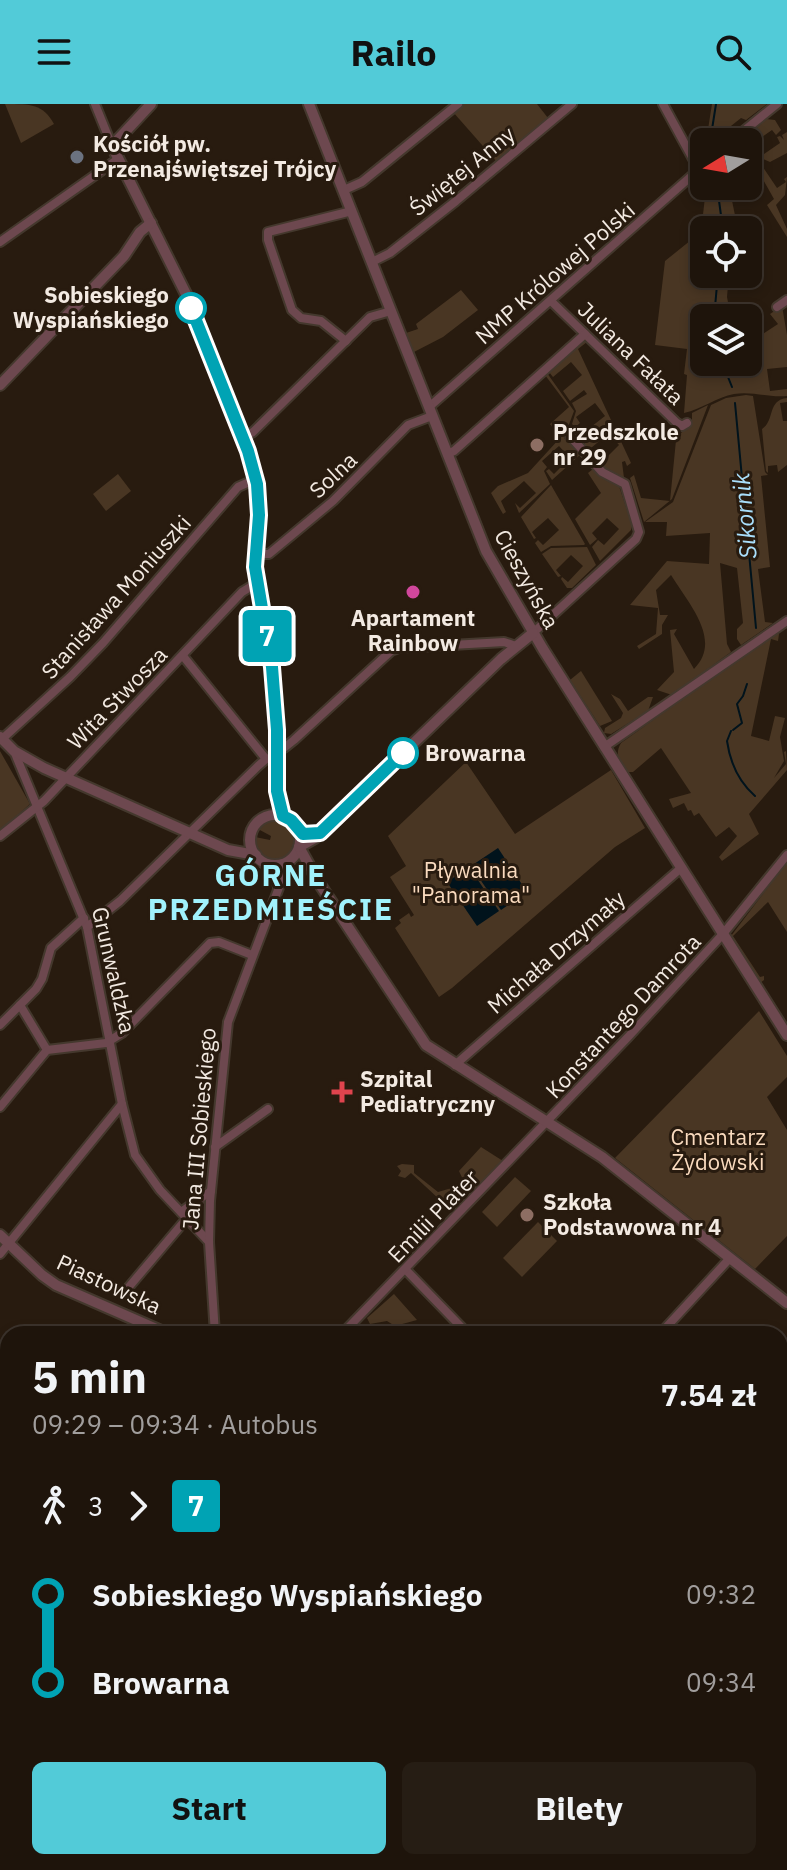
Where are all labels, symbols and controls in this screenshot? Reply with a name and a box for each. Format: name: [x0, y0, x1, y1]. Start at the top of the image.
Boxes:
text: Railo: [351, 29, 436, 76]
icon: menu: [32, 30, 76, 74]
icon: search: [711, 30, 755, 74]
street label: Świętej Anny: [403, 119, 520, 222]
north arrow: [690, 128, 762, 200]
map controls: [690, 128, 762, 376]
place label: Kościół pw. Przenajświętszej Trójcy: [93, 129, 337, 183]
marker: Kościół pw. Przenajświętszej Trójcy: [68, 148, 86, 166]
street label: NMP Królowej Polski: [469, 195, 641, 350]
button: locate: [690, 216, 762, 288]
place label: Sobieskiego Wyspiańskiego: [13, 280, 169, 334]
marker: Sobieskiego Wyspiańskiego: [176, 293, 206, 323]
street label: Juliana Fałata: [572, 295, 691, 411]
button: layers: [690, 304, 762, 376]
place label: Przedszkole nr 29: [553, 417, 679, 471]
marker: Przedszkole nr 29: [528, 436, 546, 454]
street label: Solna: [303, 445, 363, 504]
water label: Sikornik: [724, 471, 764, 561]
street label: Stanisława Moniuszki: [34, 509, 197, 685]
street label: Cieszyńska: [488, 524, 567, 634]
marker: Apartament Rainbow: [404, 583, 422, 601]
place label: Apartament Rainbow: [351, 603, 475, 657]
line badge: 7: [241, 610, 293, 662]
text: 7: [259, 617, 275, 654]
street label: Wita Stwosza: [60, 640, 173, 755]
marker: Browarna: [388, 738, 418, 768]
place label: Browarna: [425, 738, 526, 767]
district label: GÓRNE PRZEDMIEŚCIE: [148, 855, 394, 928]
park label: Pływalnia "Panorama": [412, 855, 530, 909]
street label: Michała Drzymały: [481, 884, 631, 1020]
street label: Grunwaldzka: [86, 904, 143, 1036]
street label: Konstantego Damrota: [539, 927, 707, 1104]
street label: Jana III Sobieskiego: [175, 1027, 222, 1231]
place label: Szpital Pediatryczny: [360, 1064, 495, 1118]
marker: Szpital Pediatryczny: [331, 1081, 353, 1103]
park label: Cmentarz Żydowski: [670, 1122, 766, 1176]
street label: Emilii Plater: [381, 1163, 484, 1268]
place label: Szkoła Podstawowa nr 4: [543, 1187, 721, 1241]
marker: Szkoła Podstawowa nr 4: [518, 1206, 536, 1224]
street label: Piastowska: [52, 1247, 166, 1320]
text: 5 min: [32, 1348, 147, 1405]
text: 7.54 zł: [661, 1375, 756, 1414]
text: 09:29 – 09:34 · Autobus: [32, 1407, 318, 1441]
icon: walk: [32, 1484, 76, 1528]
icon: forward: [116, 1484, 160, 1528]
text: 7: [188, 1487, 204, 1524]
text: 3: [88, 1489, 104, 1523]
text: Sobieskiego Wyspiańskiego: [92, 1575, 483, 1614]
text: 09:32: [686, 1577, 756, 1611]
text: Browarna: [92, 1663, 230, 1702]
text: 09:34: [686, 1665, 756, 1699]
button: Start: [32, 1762, 386, 1854]
button: Bilety: [402, 1762, 756, 1854]

